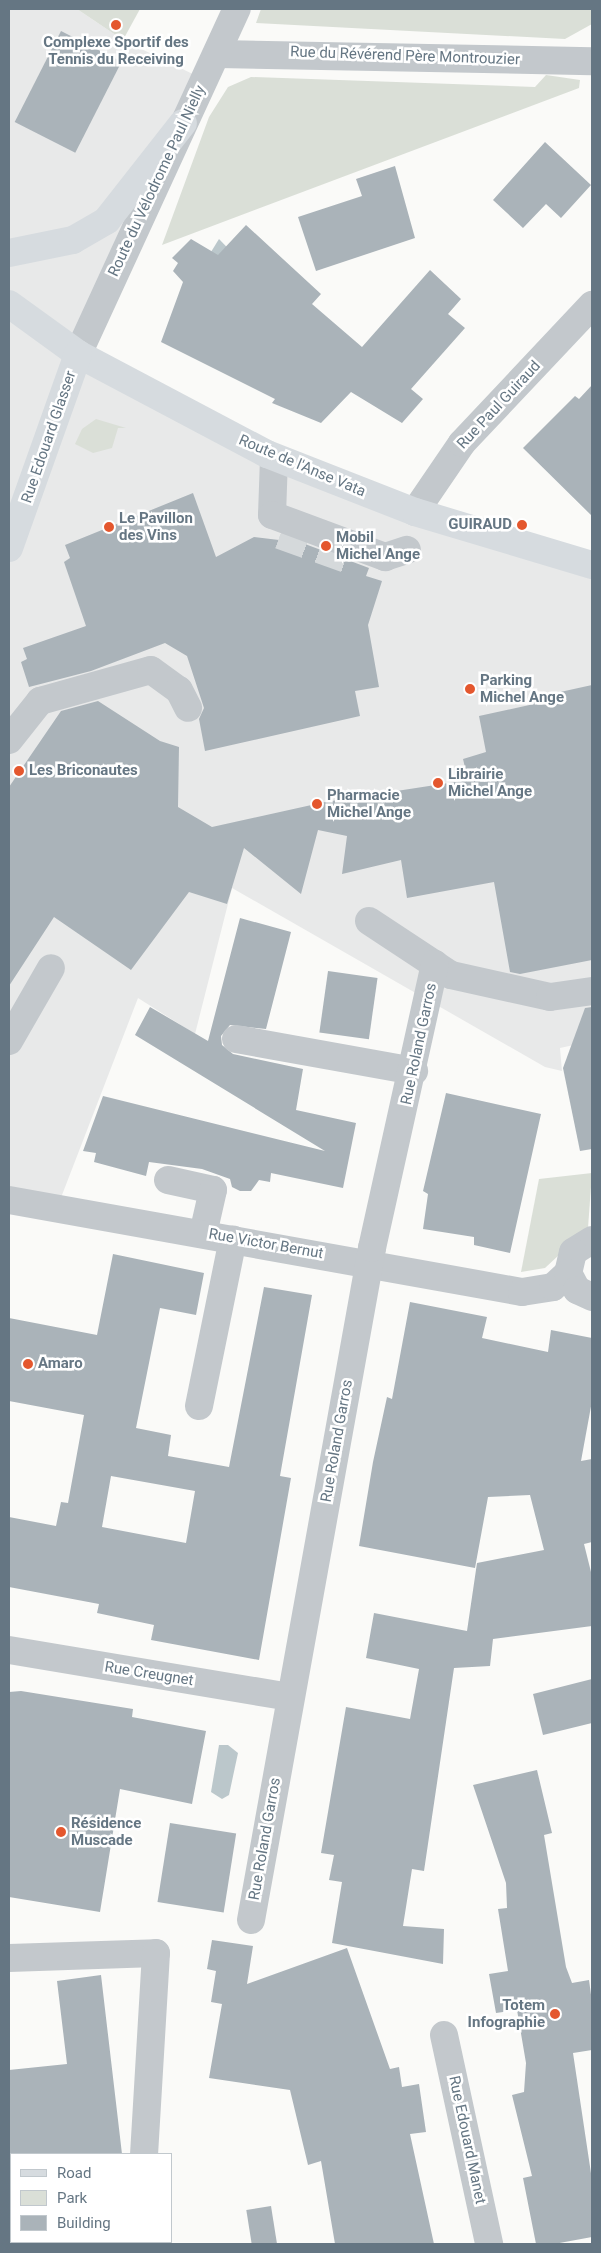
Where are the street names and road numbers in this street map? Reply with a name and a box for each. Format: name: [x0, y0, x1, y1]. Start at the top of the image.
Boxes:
street label: Rue du Révérend Père Montrouzier: [290, 43, 520, 69]
street label: Route du Vélodrome Paul Nielly: [105, 82, 209, 280]
street label: Rue Paul Guiraud: [453, 357, 545, 453]
street label: Rue Edouard Glasser: [18, 369, 80, 505]
street label: Route de l'Anse Vata: [236, 431, 368, 501]
street label: Rue Roland Garros: [397, 982, 441, 1106]
street label: Rue Victor Bernut: [207, 1225, 325, 1263]
street label: Rue Roland Garros: [317, 1378, 357, 1504]
street label: Rue Creugnet: [103, 1658, 195, 1690]
street label: Rue Roland Garros: [245, 1776, 285, 1902]
street label: Rue Edouard Manet: [445, 2074, 489, 2206]

